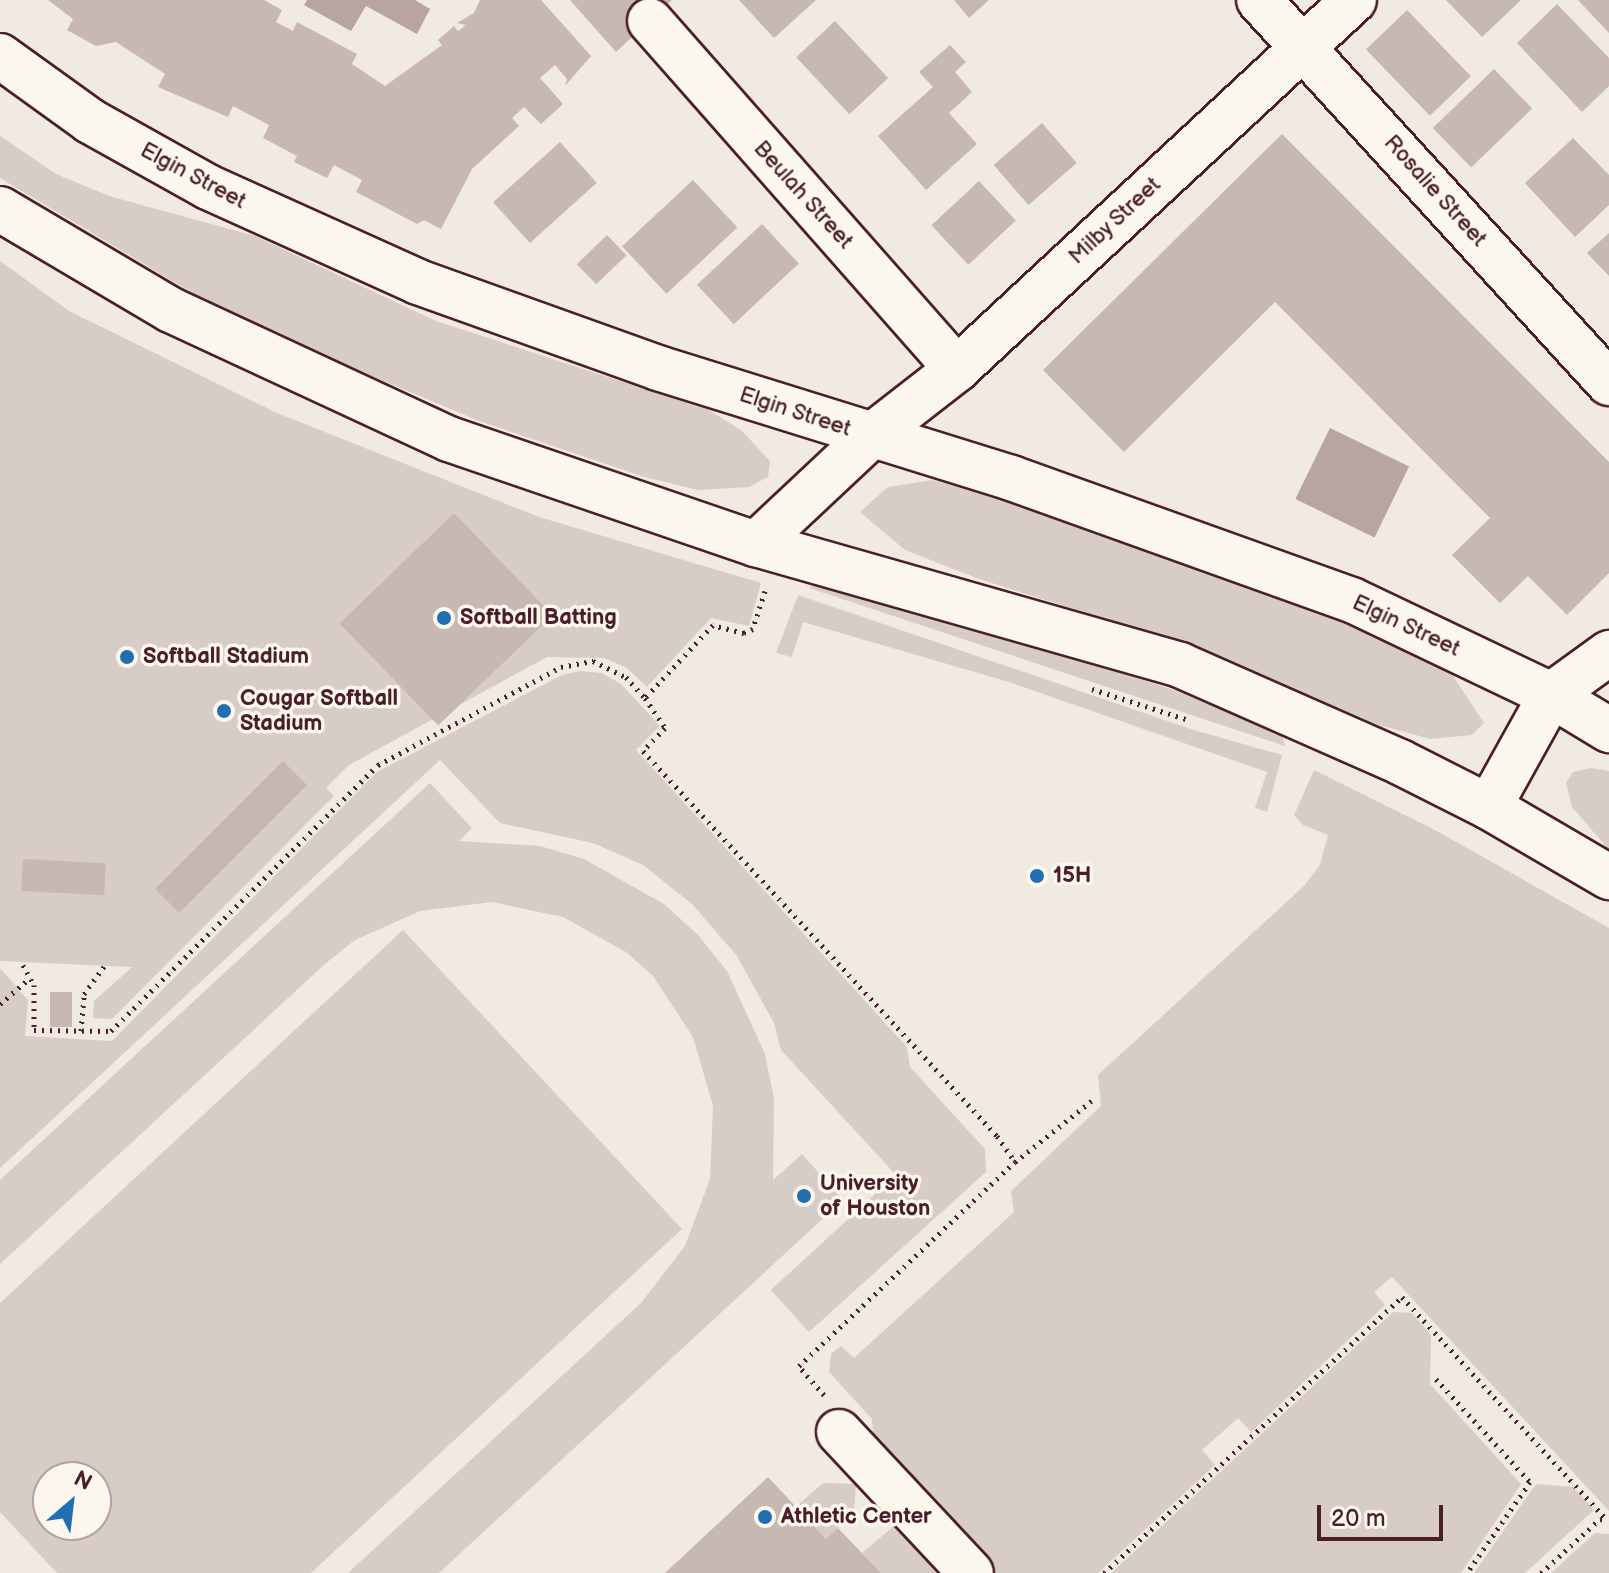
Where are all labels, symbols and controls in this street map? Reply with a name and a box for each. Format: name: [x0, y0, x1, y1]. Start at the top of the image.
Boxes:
street label: Rosalie Street: [1378, 130, 1492, 252]
street label: Beulah Street: [748, 136, 858, 254]
street label: Elgin Street: [136, 137, 250, 215]
street label: Milby Street: [1063, 171, 1167, 271]
street label: Elgin Street: [736, 382, 854, 442]
street label: Elgin Street: [1348, 590, 1464, 662]
place label: Softball Batting: [460, 605, 617, 631]
marker: Softball Batting: [435, 609, 453, 627]
place label: Softball Stadium: [143, 644, 309, 670]
marker: Softball Stadium: [118, 648, 136, 666]
place label: Cougar Softball Stadium: [240, 685, 398, 736]
marker: Cougar Softball Stadium: [215, 702, 233, 720]
place label: 15H: [1053, 863, 1091, 889]
marker: 15H: [1028, 867, 1046, 885]
place label: University of Houston: [820, 1170, 930, 1222]
marker: University of Houston: [795, 1187, 813, 1205]
north arrow: [32, 1461, 112, 1541]
text: N: [69, 1465, 96, 1497]
scale bar: [1321, 1489, 1447, 1539]
place label: Athletic Center: [781, 1504, 932, 1530]
text: 20 m: [1331, 1504, 1386, 1533]
marker: Athletic Center: [756, 1508, 774, 1526]

